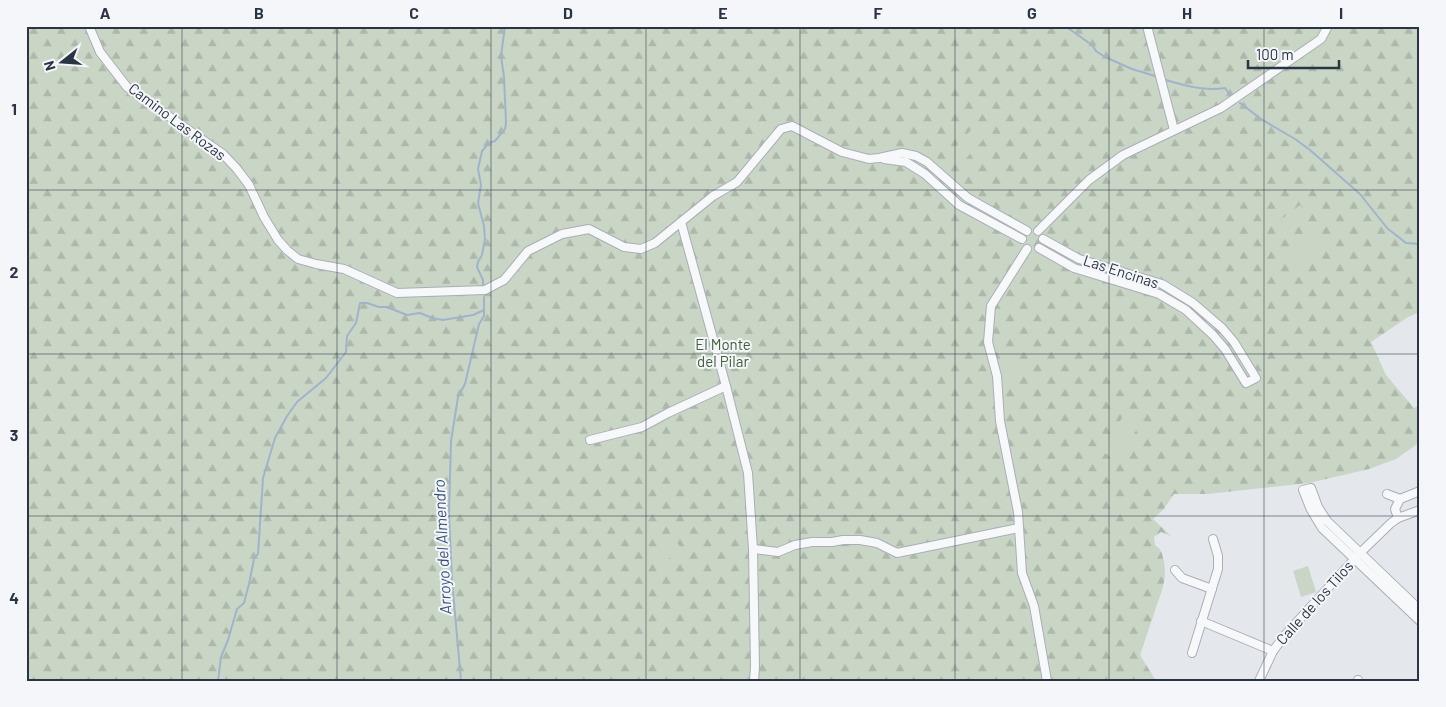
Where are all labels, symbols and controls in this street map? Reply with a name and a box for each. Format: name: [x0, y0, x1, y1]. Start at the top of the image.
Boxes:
text: A: [100, 3, 111, 22]
text: B: [254, 3, 264, 22]
text: C: [409, 3, 419, 22]
text: D: [563, 3, 573, 22]
text: E: [718, 3, 728, 22]
text: F: [874, 3, 883, 22]
text: G: [1027, 3, 1037, 22]
text: H: [1182, 3, 1192, 22]
text: I: [1339, 3, 1343, 22]
north arrow: [38, 38, 88, 88]
scale bar: [1248, 38, 1340, 70]
text: 100 m: [1256, 45, 1294, 63]
text: N: [40, 59, 59, 73]
street label: Camino Las Rozas: [125, 79, 230, 164]
text: 1: [11, 99, 17, 118]
street label: Las Encinas: [1081, 250, 1161, 292]
text: 2: [10, 262, 19, 281]
park label: El Monte del Pilar: [695, 335, 751, 370]
text: 3: [10, 425, 18, 444]
water label: Arroyo del Almendro: [428, 479, 455, 615]
street label: Calle de los Tilos: [1272, 557, 1357, 648]
text: 4: [9, 588, 19, 607]

